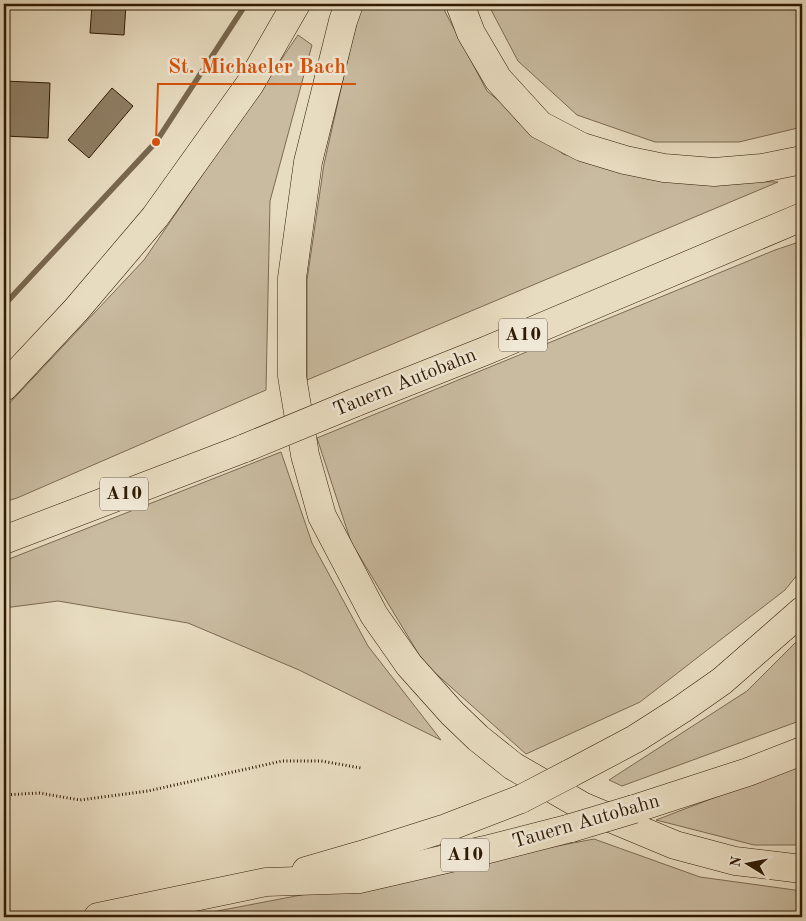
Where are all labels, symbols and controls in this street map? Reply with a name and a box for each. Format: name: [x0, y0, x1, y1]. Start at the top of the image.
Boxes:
callout: St. Michaeler Bach: [158, 48, 356, 84]
text: St. Michaeler Bach: [168, 57, 346, 78]
road number: A10: [499, 318, 547, 352]
street label: Tauern Autobahn: [331, 345, 480, 421]
road number: A10: [100, 478, 148, 510]
street label: Tauern Autobahn: [510, 791, 662, 853]
road number: A10: [441, 838, 489, 872]
north arrow: [724, 838, 774, 888]
text: N: [728, 855, 744, 868]

